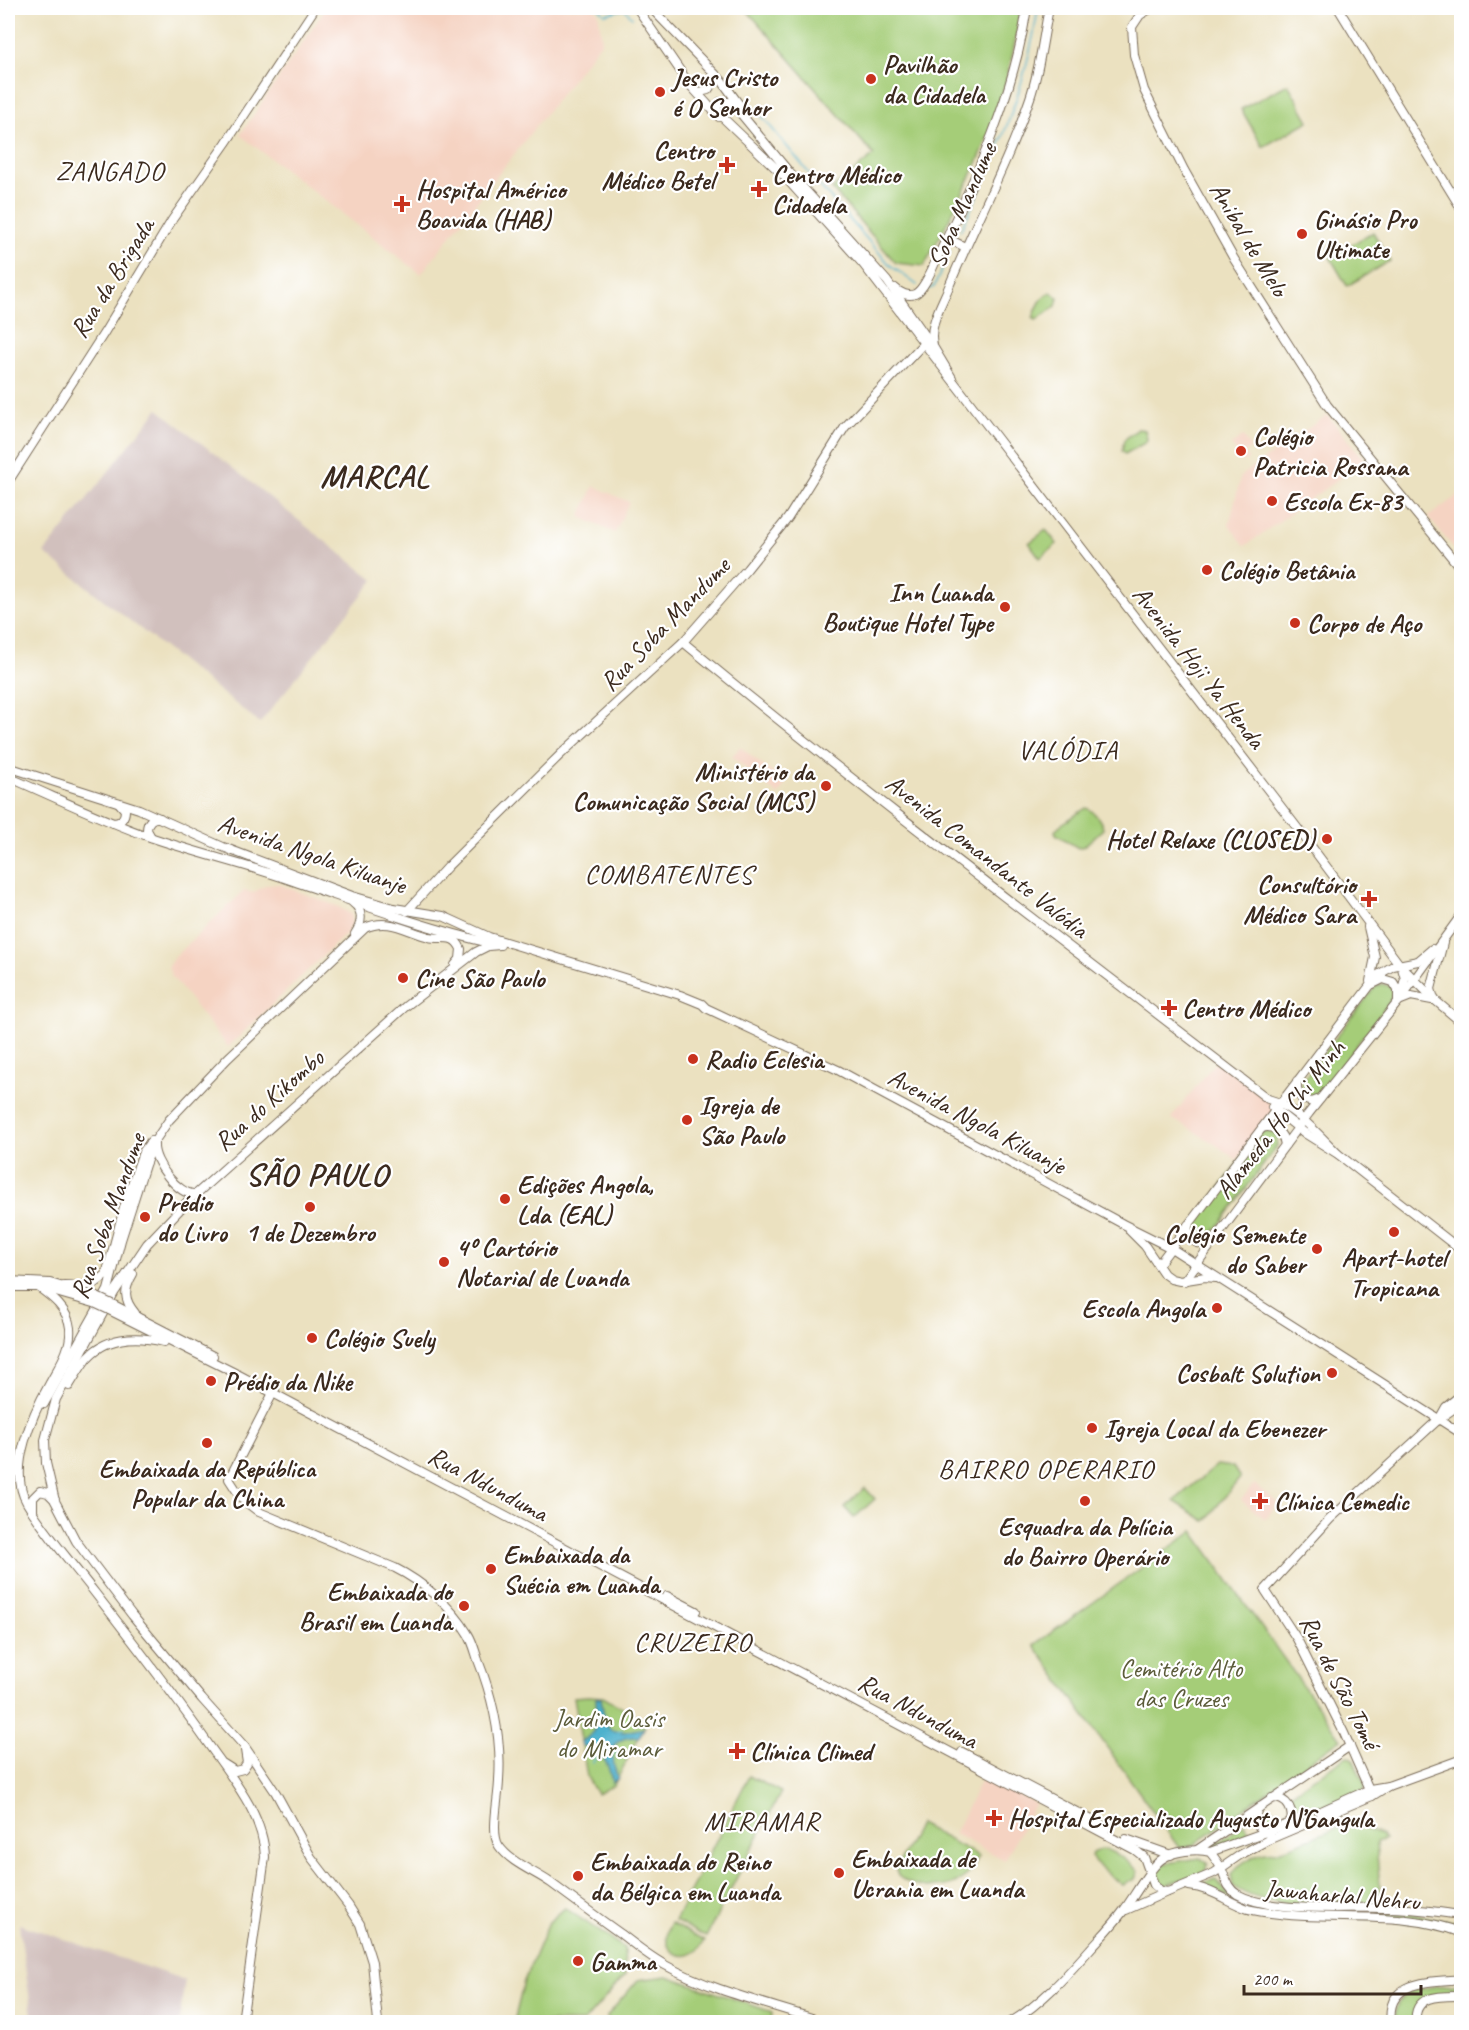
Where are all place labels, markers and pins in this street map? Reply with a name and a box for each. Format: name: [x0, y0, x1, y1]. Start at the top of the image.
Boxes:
place label: Pavilhão da Cidadela: [883, 48, 987, 111]
place label: Jesus Cristo é O Senhor: [670, 61, 779, 124]
marker: Pavilhão da Cidadela: [864, 72, 878, 86]
marker: Jesus Cristo é O Senhor: [653, 85, 667, 99]
place label: Centro Médico Betel: [602, 134, 719, 197]
marker: Centro Médico Betel: [718, 156, 736, 174]
place label: Centro Médico Cidadela: [772, 158, 903, 221]
place label: Hospital Américo Boavida (HAB): [416, 173, 568, 236]
marker: Centro Médico Cidadela: [750, 180, 768, 198]
marker: Hospital Américo Boavida (HAB): [393, 195, 411, 213]
place label: Ginásio Pro Ultimate: [1314, 203, 1418, 266]
marker: Ginásio Pro Ultimate: [1295, 227, 1309, 241]
place label: Colégio Patricia Rossana: [1253, 420, 1410, 483]
marker: Colégio Patricia Rossana: [1234, 444, 1248, 458]
place label: Escola Ex-83: [1284, 485, 1405, 518]
marker: Escola Ex-83: [1265, 494, 1279, 508]
place label: Colégio Betânia: [1219, 554, 1357, 587]
marker: Colégio Betânia: [1200, 563, 1214, 577]
place label: Inn Luanda Boutique Hotel Type: [823, 576, 995, 639]
marker: Inn Luanda Boutique Hotel Type: [998, 600, 1012, 614]
place label: Corpo de Aço: [1307, 607, 1423, 640]
marker: Corpo de Aço: [1288, 616, 1302, 630]
place label: Ministério da Comunicação Social (MCS): [573, 755, 816, 818]
marker: Ministério da Comunicação Social (MCS): [819, 779, 833, 793]
place label: Hotel Relaxe (CLOSED): [1106, 823, 1317, 856]
marker: Hotel Relaxe (CLOSED): [1320, 832, 1334, 846]
place label: Consultório Médico Sara: [1243, 868, 1359, 931]
marker: Consultório Médico Sara: [1360, 890, 1378, 908]
place label: Cine São Paulo: [415, 962, 546, 995]
marker: Cine São Paulo: [396, 971, 410, 985]
place label: Centro Médico: [1182, 992, 1313, 1025]
marker: Centro Médico: [1160, 999, 1178, 1017]
place label: Radio Eclesia: [705, 1043, 825, 1076]
marker: Radio Eclesia: [686, 1052, 700, 1066]
place label: Igreja de São Paulo: [699, 1089, 786, 1152]
marker: Igreja de São Paulo: [680, 1113, 694, 1127]
place label: Edições Angola, Lda (EAL): [517, 1168, 654, 1231]
place label: Prédio do Livro: [157, 1186, 228, 1249]
marker: Edições Angola, Lda (EAL): [498, 1192, 512, 1206]
marker: 1 de Dezembro: [303, 1200, 317, 1214]
marker: Prédio do Livro: [138, 1210, 152, 1224]
place label: 1 de Dezembro: [245, 1216, 376, 1249]
place label: Colégio Semente do Saber: [1164, 1218, 1308, 1281]
marker: Apart-hotel Tropicana: [1387, 1225, 1401, 1239]
place label: 4º Cartório Notarial de Luanda: [456, 1231, 631, 1294]
place label: Apart-hotel Tropicana: [1342, 1241, 1452, 1304]
marker: Colégio Semente do Saber: [1310, 1242, 1324, 1256]
marker: 4º Cartório Notarial de Luanda: [437, 1255, 451, 1269]
place label: Escola Angola: [1082, 1292, 1207, 1325]
marker: Escola Angola: [1210, 1301, 1224, 1315]
place label: Colégio Suely: [324, 1322, 436, 1355]
marker: Colégio Suely: [305, 1331, 319, 1345]
place label: Cosbalt Solution: [1176, 1357, 1321, 1390]
place label: Prédio da Nike: [223, 1365, 354, 1398]
marker: Cosbalt Solution: [1325, 1366, 1339, 1380]
marker: Prédio da Nike: [204, 1374, 218, 1388]
place label: Igreja Local da Ebenezer: [1104, 1412, 1328, 1445]
marker: Igreja Local da Ebenezer: [1085, 1421, 1099, 1435]
marker: Embaixada da República Popular da China: [200, 1436, 214, 1450]
place label: Embaixada da República Popular da China: [99, 1452, 318, 1515]
place label: Clínica Cemedic: [1274, 1485, 1410, 1518]
marker: Clínica Cemedic: [1251, 1492, 1269, 1510]
marker: Esquadra da Polícia do Bairro Operário: [1078, 1494, 1092, 1508]
place label: Esquadra da Polícia do Bairro Operário: [998, 1510, 1174, 1573]
place label: Embaixada da Suécia em Luanda: [503, 1538, 662, 1601]
marker: Embaixada da Suécia em Luanda: [484, 1562, 498, 1576]
place label: Embaixada do Brasil em Luanda: [299, 1575, 455, 1638]
marker: Embaixada do Brasil em Luanda: [457, 1599, 471, 1613]
place label: Clínica Climed: [750, 1735, 876, 1768]
marker: Clínica Climed: [728, 1742, 746, 1760]
place label: Hospital Especializado Augusto N’Gangula: [1008, 1802, 1376, 1835]
marker: Hospital Especializado Augusto N’Gangula: [985, 1809, 1003, 1827]
place label: Embaixada de Ucrania em Luanda: [851, 1842, 1026, 1905]
place label: Embaixada do Reino da Bélgica em Luanda: [590, 1845, 782, 1908]
marker: Embaixada de Ucrania em Luanda: [832, 1866, 846, 1880]
marker: Embaixada do Reino da Bélgica em Luanda: [571, 1869, 585, 1883]
place label: Gamma: [590, 1945, 658, 1978]
marker: Gamma: [571, 1954, 585, 1968]

